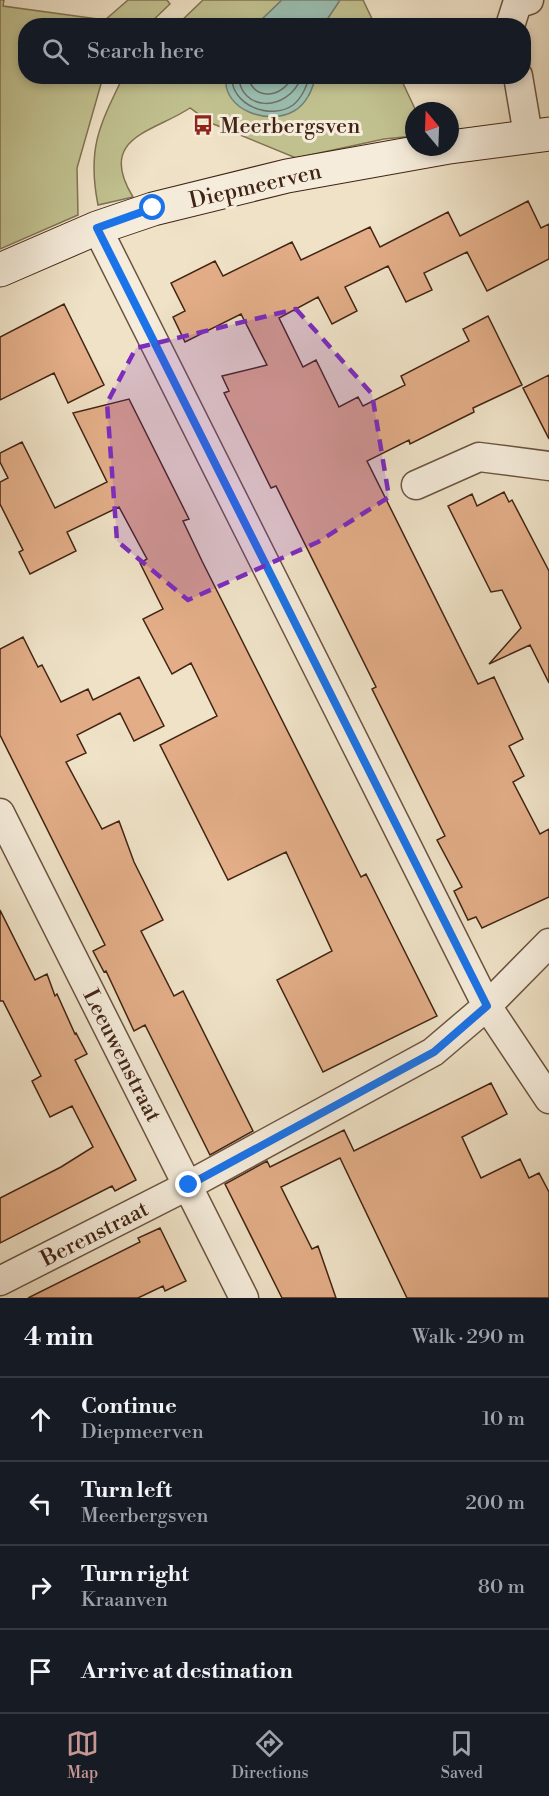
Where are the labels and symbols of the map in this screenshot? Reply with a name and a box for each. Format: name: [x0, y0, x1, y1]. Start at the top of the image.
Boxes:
north arrow: [405, 102, 459, 156]
bus stop icon: Meerbergsven: [191, 113, 215, 137]
place label: Meerbergsven: [220, 113, 360, 140]
street label: Diepmeerven: [187, 158, 324, 215]
route start: [139, 194, 165, 220]
street label: Leeuwenstraat: [77, 985, 167, 1127]
route end: [175, 1171, 201, 1197]
street label: Berenstraat: [35, 1196, 153, 1273]

